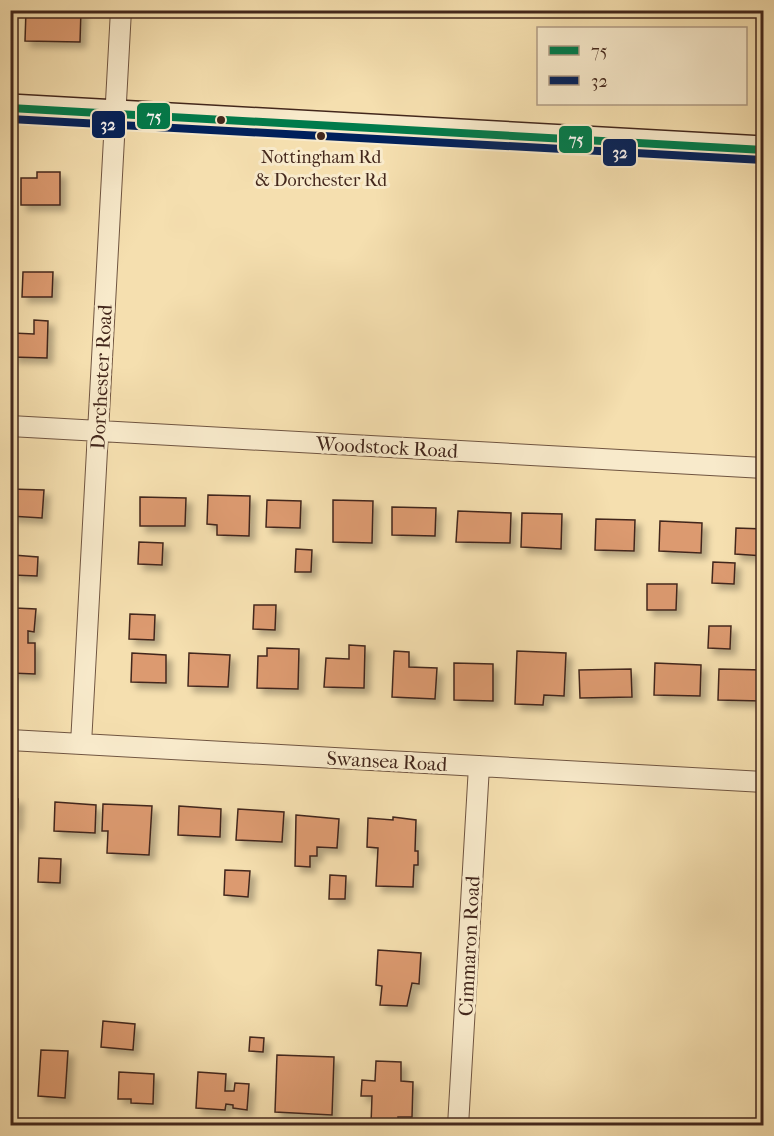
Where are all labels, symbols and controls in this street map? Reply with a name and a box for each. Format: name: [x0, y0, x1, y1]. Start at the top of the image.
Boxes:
legend: [537, 27, 747, 105]
text: 75: [591, 41, 608, 62]
text: 32: [591, 71, 608, 92]
line badge: 75: [136, 102, 171, 130]
text: 75: [146, 107, 161, 126]
line badge: 32: [91, 110, 126, 139]
unlabelled marker: [215, 114, 227, 126]
text: 32: [101, 115, 115, 135]
line badge: 75: [558, 125, 593, 154]
marker: Nottingham Rd & Dorchester Rd: [315, 130, 327, 142]
text: 75: [568, 130, 583, 149]
line badge: 32: [602, 138, 637, 167]
text: 32: [613, 143, 627, 163]
place label: Nottingham Rd & Dorchester Rd: [255, 147, 387, 191]
street label: Dorchester Road: [86, 303, 117, 450]
street label: Woodstock Road: [314, 432, 460, 463]
street label: Swansea Road: [326, 747, 449, 776]
street label: Cimmaron Road: [454, 874, 485, 1017]

